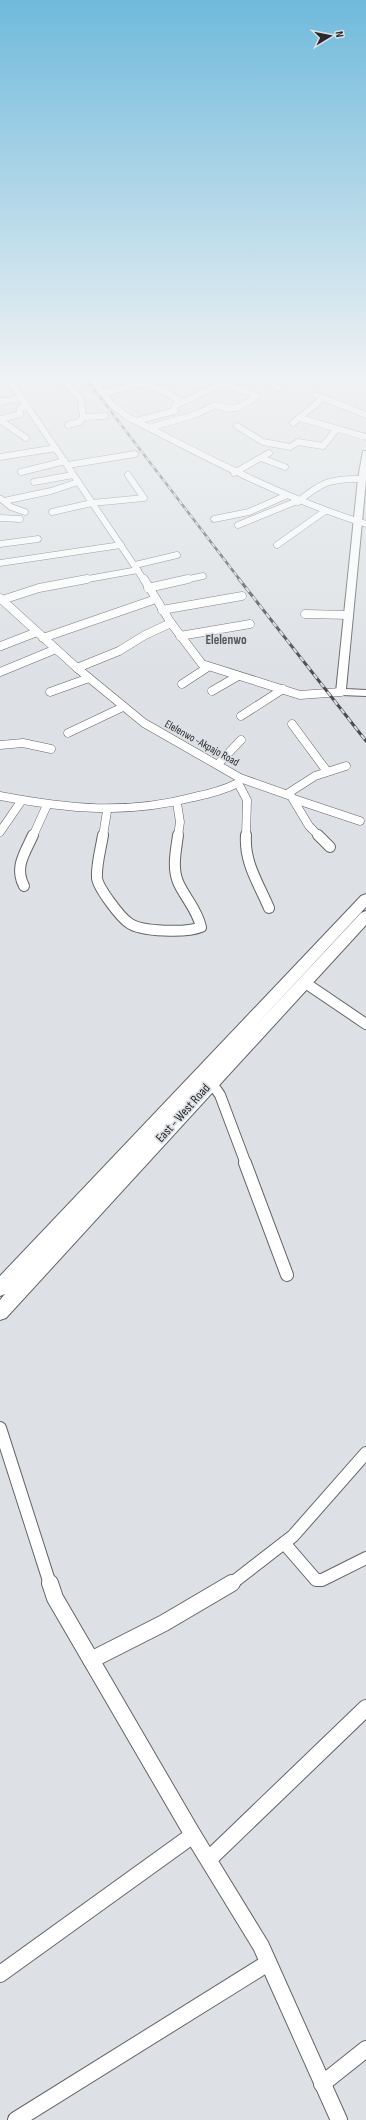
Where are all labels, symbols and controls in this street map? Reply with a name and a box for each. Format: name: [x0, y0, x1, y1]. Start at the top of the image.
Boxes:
north arrow: [310, 16, 350, 56]
text: N: [332, 30, 346, 38]
district label: Elelenwo: [205, 632, 247, 648]
street label: Elelenwo -Akpajo Road: [163, 717, 242, 769]
street label: East - West Road: [152, 1080, 214, 1146]

